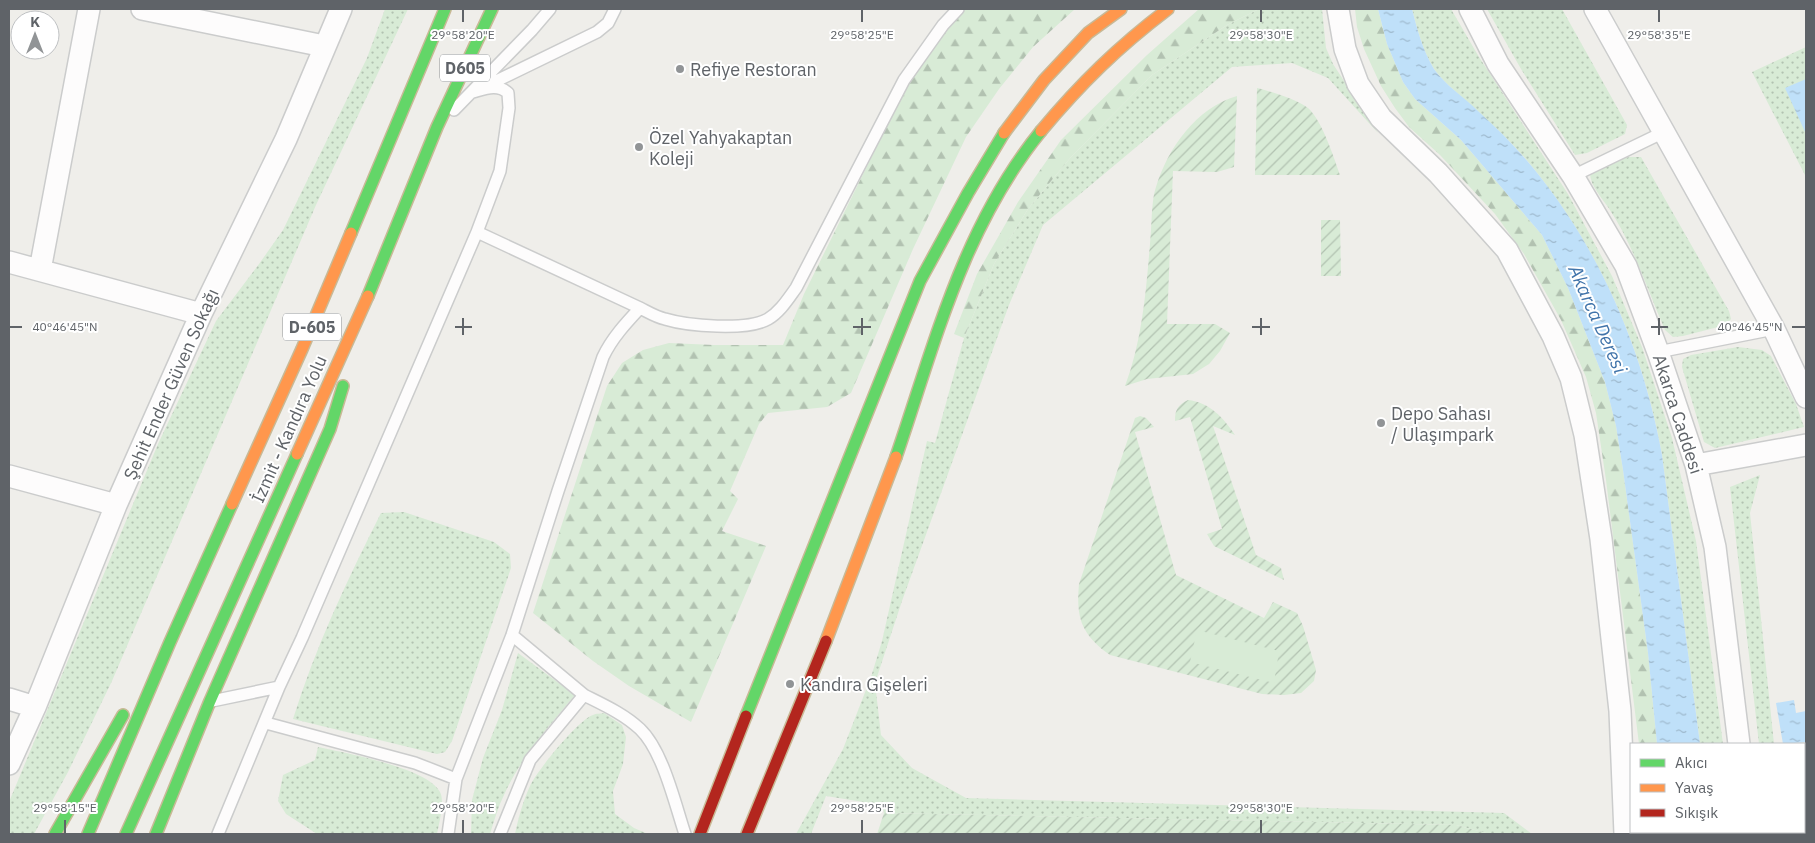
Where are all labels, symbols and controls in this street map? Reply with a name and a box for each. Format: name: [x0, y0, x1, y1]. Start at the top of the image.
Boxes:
north arrow: [10, 10, 60, 60]
text: K: [30, 13, 40, 31]
text: 29°58'20"E: [431, 27, 495, 42]
text: 29°58'25"E: [830, 27, 894, 42]
text: 29°58'30"E: [1229, 27, 1293, 42]
text: 29°58'35"E: [1627, 27, 1691, 42]
road number: D605: [440, 54, 490, 82]
place label: Refiye Restoran: [690, 58, 817, 81]
marker: Refiye Restoran: [674, 63, 686, 75]
place label: Özel Yahyakaptan Koleji: [649, 126, 792, 170]
marker: Özel Yahyakaptan Koleji: [633, 141, 645, 153]
water label: Akarca Deresi: [1563, 260, 1633, 378]
street label: Şehit Ender Güven Sokağı: [118, 285, 224, 483]
road number: D-605: [283, 314, 341, 341]
text: 40°46'45"N: [32, 319, 98, 334]
text: 40°46'45"N: [1717, 319, 1783, 334]
street label: Akarca Caddesi: [1648, 351, 1708, 477]
street label: İzmit - Kandıra Yolu: [246, 352, 332, 506]
place label: Depo Sahası / Ulaşımpark: [1391, 402, 1494, 446]
marker: Depo Sahası / Ulaşımpark: [1375, 417, 1387, 429]
place label: Kandıra Gişeleri: [800, 673, 928, 696]
marker: Kandıra Gişeleri: [784, 678, 796, 690]
legend: [1630, 743, 1805, 833]
text: Akıcı: [1675, 753, 1708, 772]
text: Yavaş: [1675, 778, 1714, 797]
text: 29°58'15"E: [33, 800, 97, 815]
text: 29°58'20"E: [431, 800, 495, 815]
text: 29°58'25"E: [830, 800, 894, 815]
text: 29°58'30"E: [1229, 800, 1293, 815]
text: Sıkışık: [1675, 803, 1718, 822]

